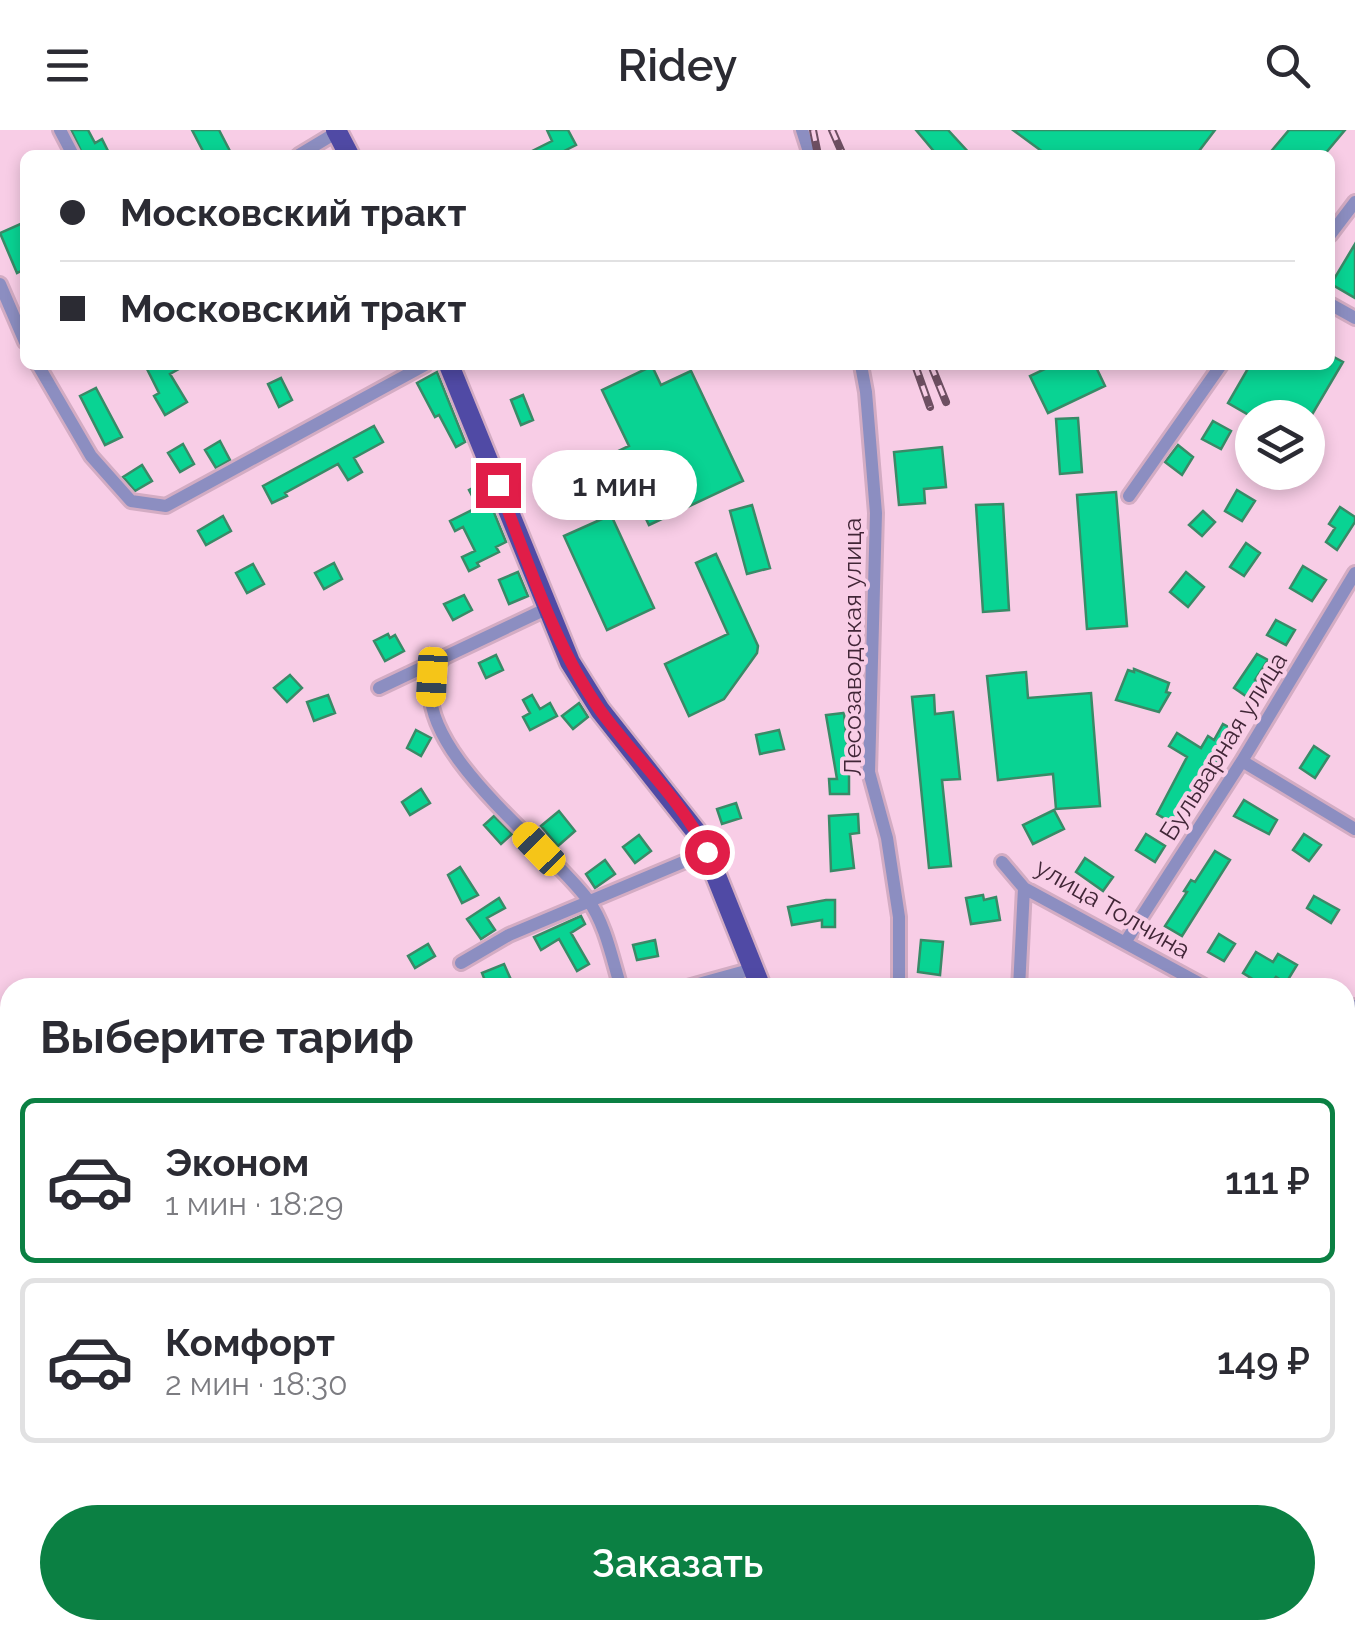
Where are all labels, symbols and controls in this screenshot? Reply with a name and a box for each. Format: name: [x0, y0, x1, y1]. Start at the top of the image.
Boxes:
icon: menu: [40, 38, 95, 93]
icon: search: [1260, 38, 1315, 93]
text: Ridey: [618, 39, 737, 92]
text: Московский тракт: [120, 190, 466, 235]
text: Московский тракт: [120, 286, 466, 331]
map controls: [1235, 400, 1325, 490]
button: layers: [1235, 400, 1325, 490]
callout: 1 мин: [533, 450, 698, 520]
route end: [476, 463, 521, 508]
text: 1 мин: [572, 466, 657, 503]
street label: Лесозаводская улица: [837, 518, 867, 776]
car: [415, 646, 449, 708]
street label: Бульварная улица: [1153, 646, 1293, 846]
car: [507, 817, 571, 881]
route start: [685, 830, 730, 875]
street label: улица Толчина: [1030, 852, 1196, 964]
text: Выберите тариф: [40, 1011, 414, 1064]
icon: car: [45, 1136, 135, 1226]
text: Эконом: [165, 1140, 309, 1185]
text: 111 ₽: [1225, 1158, 1310, 1203]
text: 1 мин · 18:29: [165, 1185, 343, 1222]
icon: car: [45, 1316, 135, 1406]
text: Комфорт: [165, 1320, 335, 1365]
text: 149 ₽: [1217, 1338, 1310, 1383]
text: 2 мин · 18:30: [165, 1365, 348, 1402]
button: Заказать: [40, 1505, 1315, 1620]

